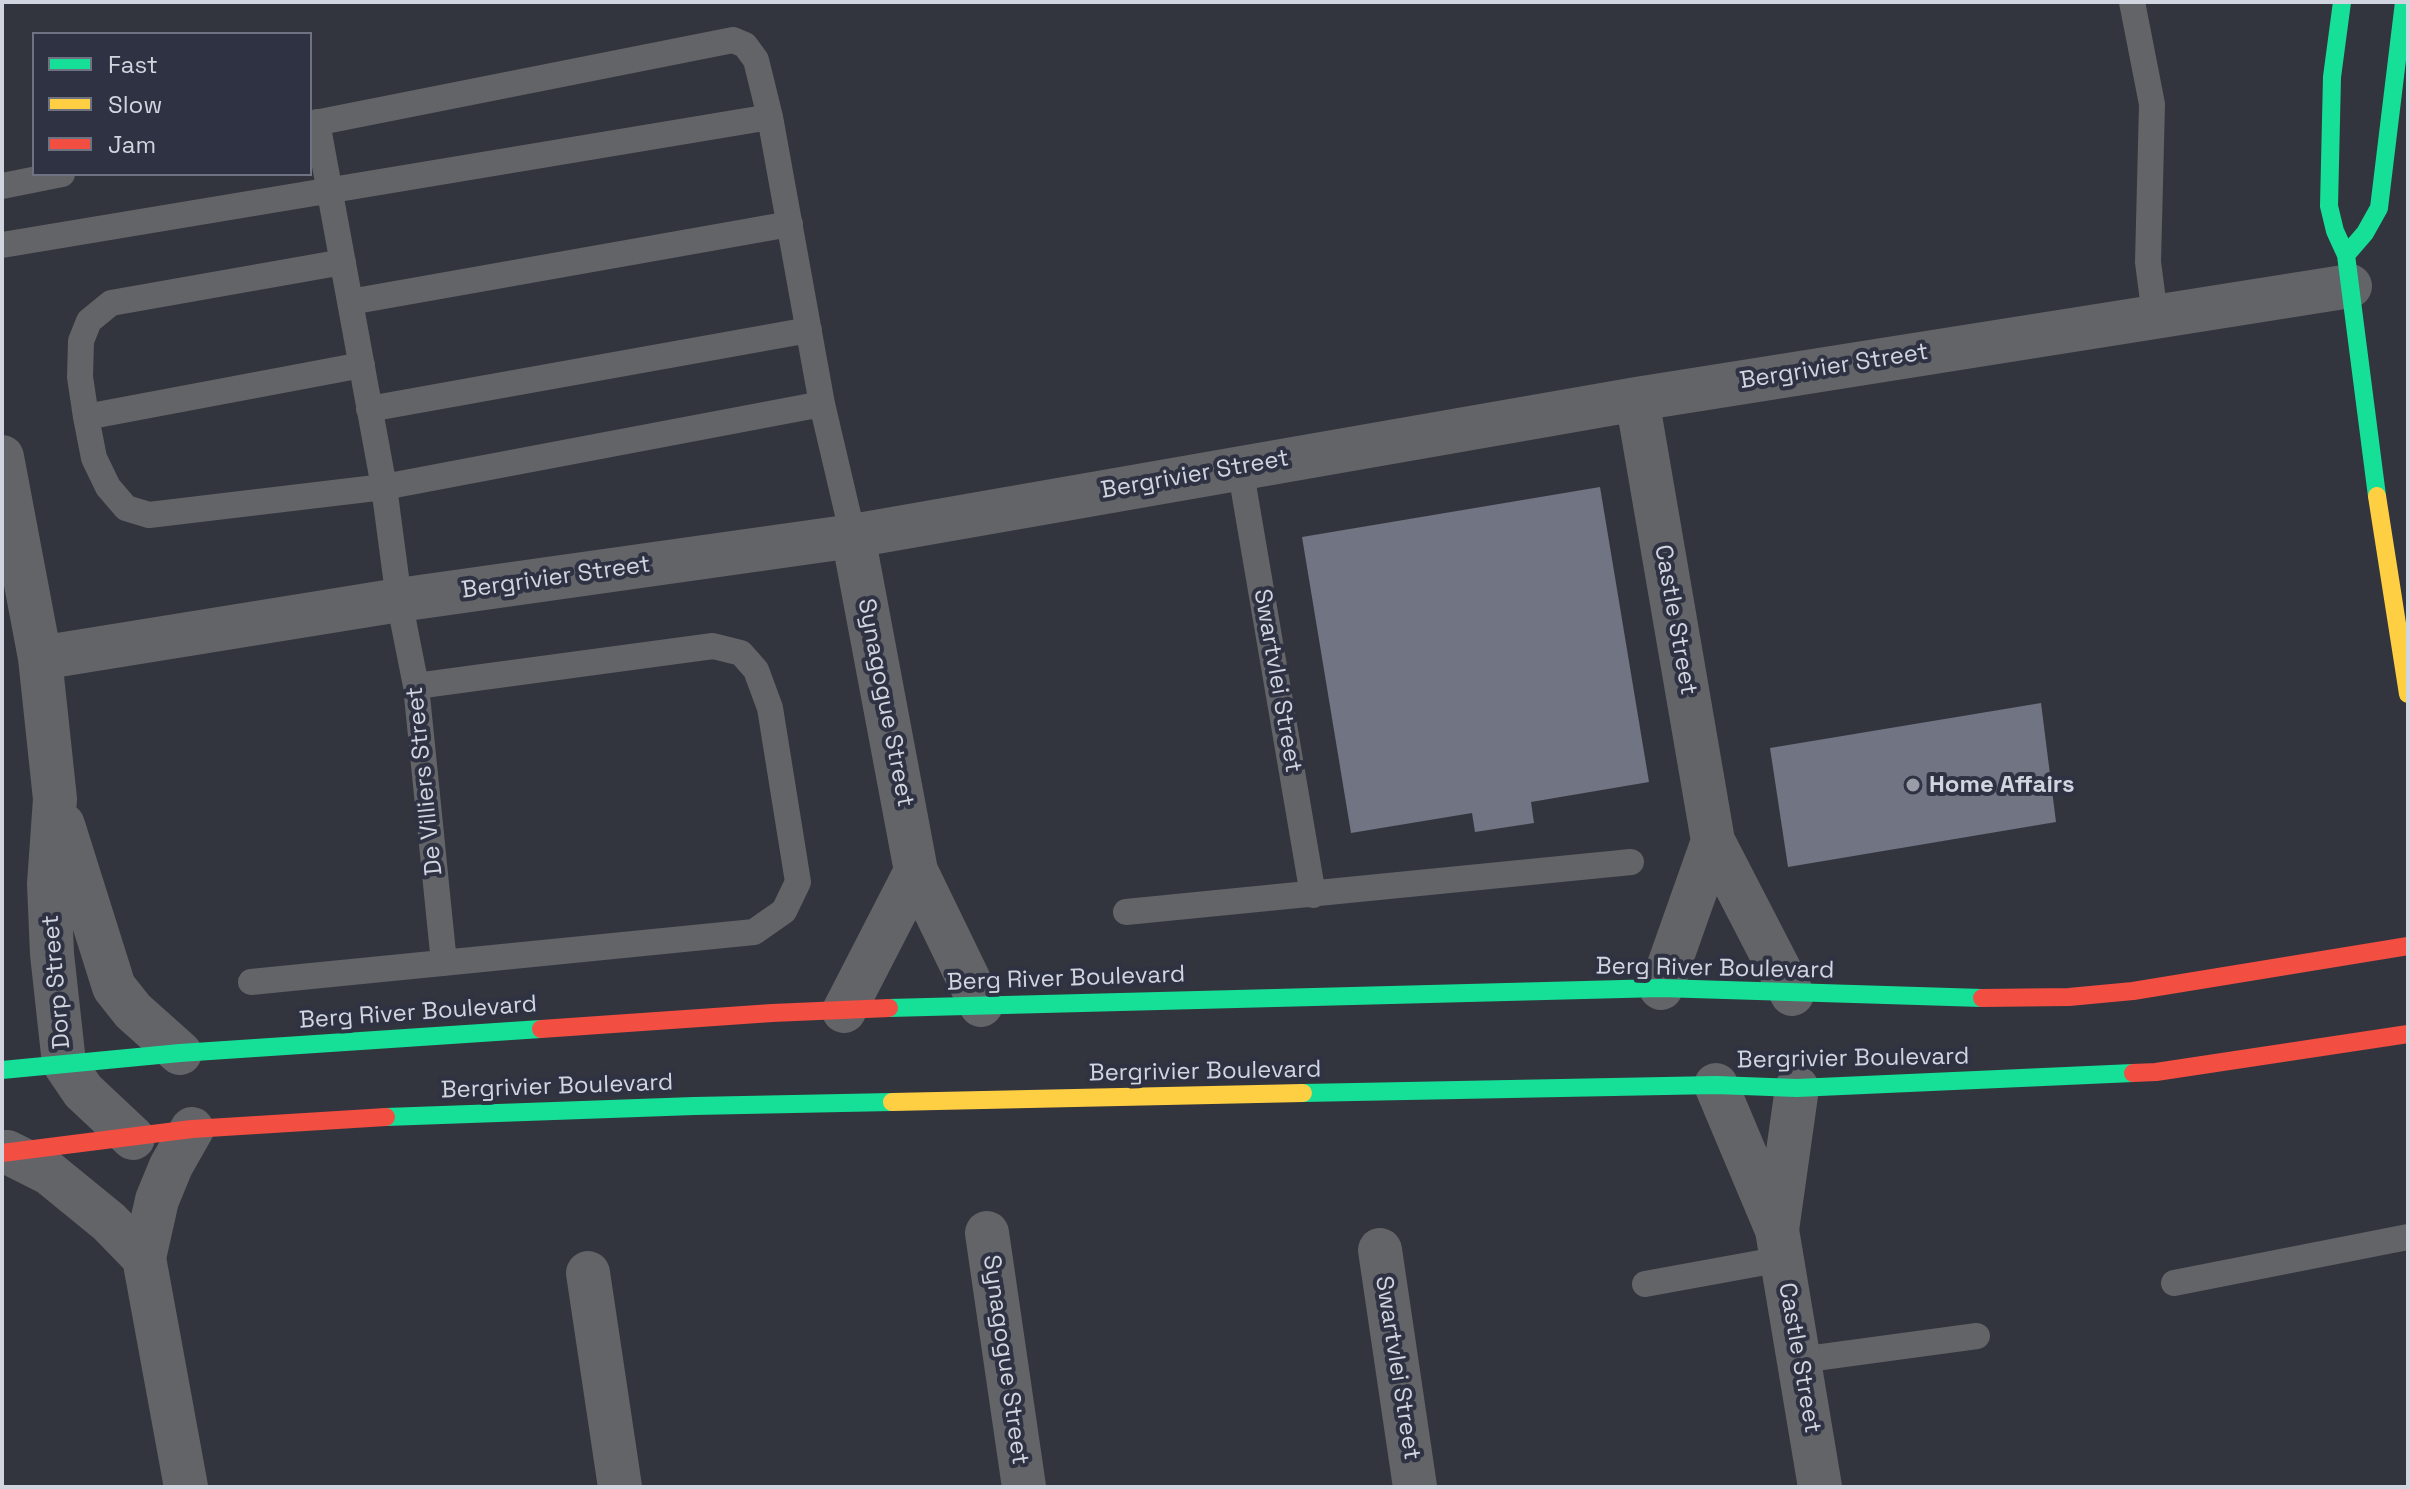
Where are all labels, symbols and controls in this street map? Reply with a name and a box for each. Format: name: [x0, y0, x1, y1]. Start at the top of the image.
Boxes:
legend: [32, 32, 312, 176]
text: Fast: [108, 49, 158, 80]
text: Slow: [108, 89, 162, 120]
text: Jam: [108, 129, 156, 160]
street label: Bergrivier Street: [1738, 338, 1930, 396]
street label: Bergrivier Street: [1099, 444, 1291, 506]
street label: Castle Street: [1648, 543, 1702, 697]
street label: Bergrivier Street: [460, 550, 652, 606]
street label: Swartvlei Street: [1247, 587, 1307, 775]
street label: Synagogue Street: [851, 596, 919, 810]
street label: De Villiers Street: [401, 685, 449, 877]
place label: Home Affairs: [1929, 771, 2075, 799]
marker: Home Affairs: [1904, 776, 1922, 794]
street label: Dorp Street: [37, 914, 77, 1050]
street label: Berg River Boulevard: [1595, 953, 1835, 985]
street label: Berg River Boulevard: [946, 960, 1186, 998]
street label: Berg River Boulevard: [298, 990, 538, 1036]
street label: Bergrivier Boulevard: [1736, 1043, 1970, 1075]
street label: Bergrivier Boulevard: [1088, 1056, 1322, 1088]
street label: Bergrivier Boulevard: [440, 1069, 674, 1105]
street label: Synagogue Street: [976, 1253, 1034, 1467]
street label: Swartvlei Street: [1368, 1274, 1426, 1462]
street label: Castle Street: [1772, 1281, 1826, 1435]

